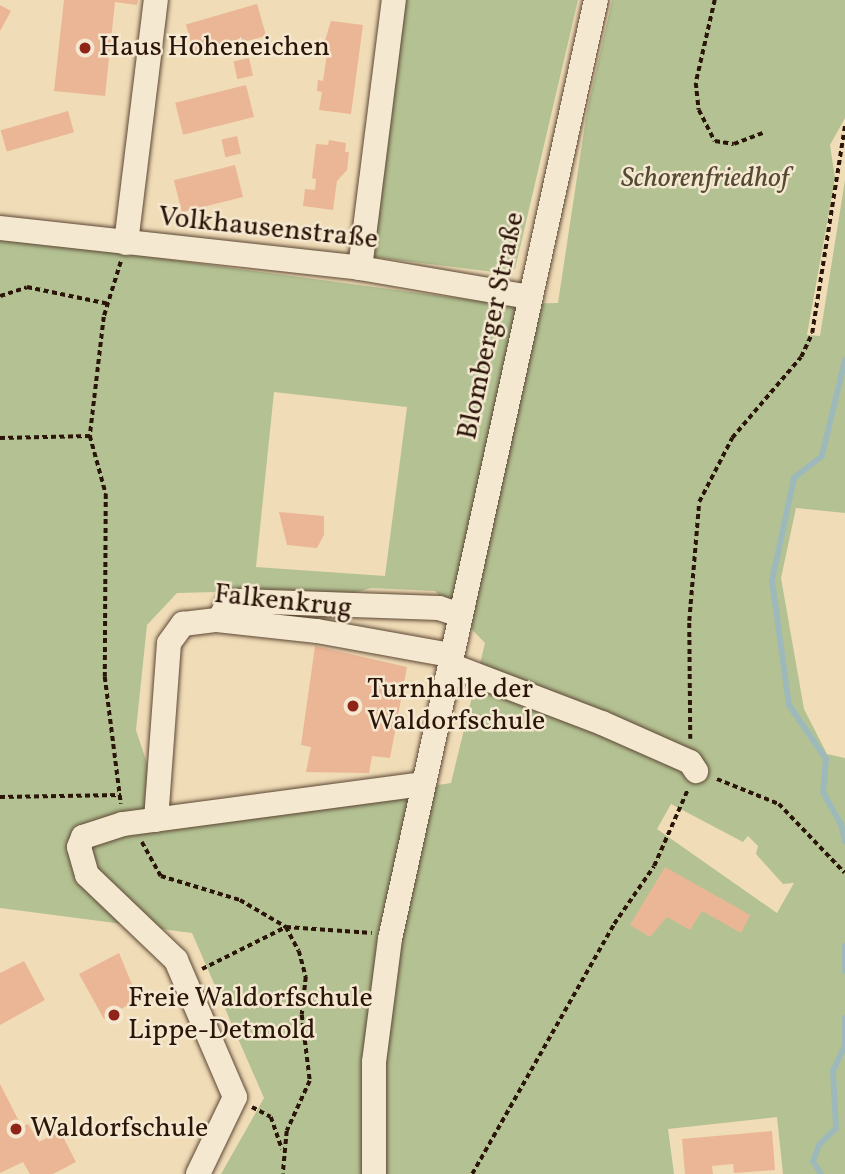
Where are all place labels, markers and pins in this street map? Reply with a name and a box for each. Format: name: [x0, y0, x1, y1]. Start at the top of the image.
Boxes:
place label: Haus Hoheneichen: [99, 31, 330, 65]
marker: Haus Hoheneichen: [77, 40, 93, 56]
place label: Turnhalle der Waldorfschule: [367, 673, 545, 739]
marker: Turnhalle der Waldorfschule: [345, 698, 361, 714]
place label: Freie Waldorfschule Lippe-Detmold: [128, 982, 374, 1048]
marker: Freie Waldorfschule Lippe-Detmold: [106, 1007, 122, 1023]
place label: Waldorfschule: [30, 1112, 208, 1146]
marker: Waldorfschule: [8, 1121, 24, 1137]

